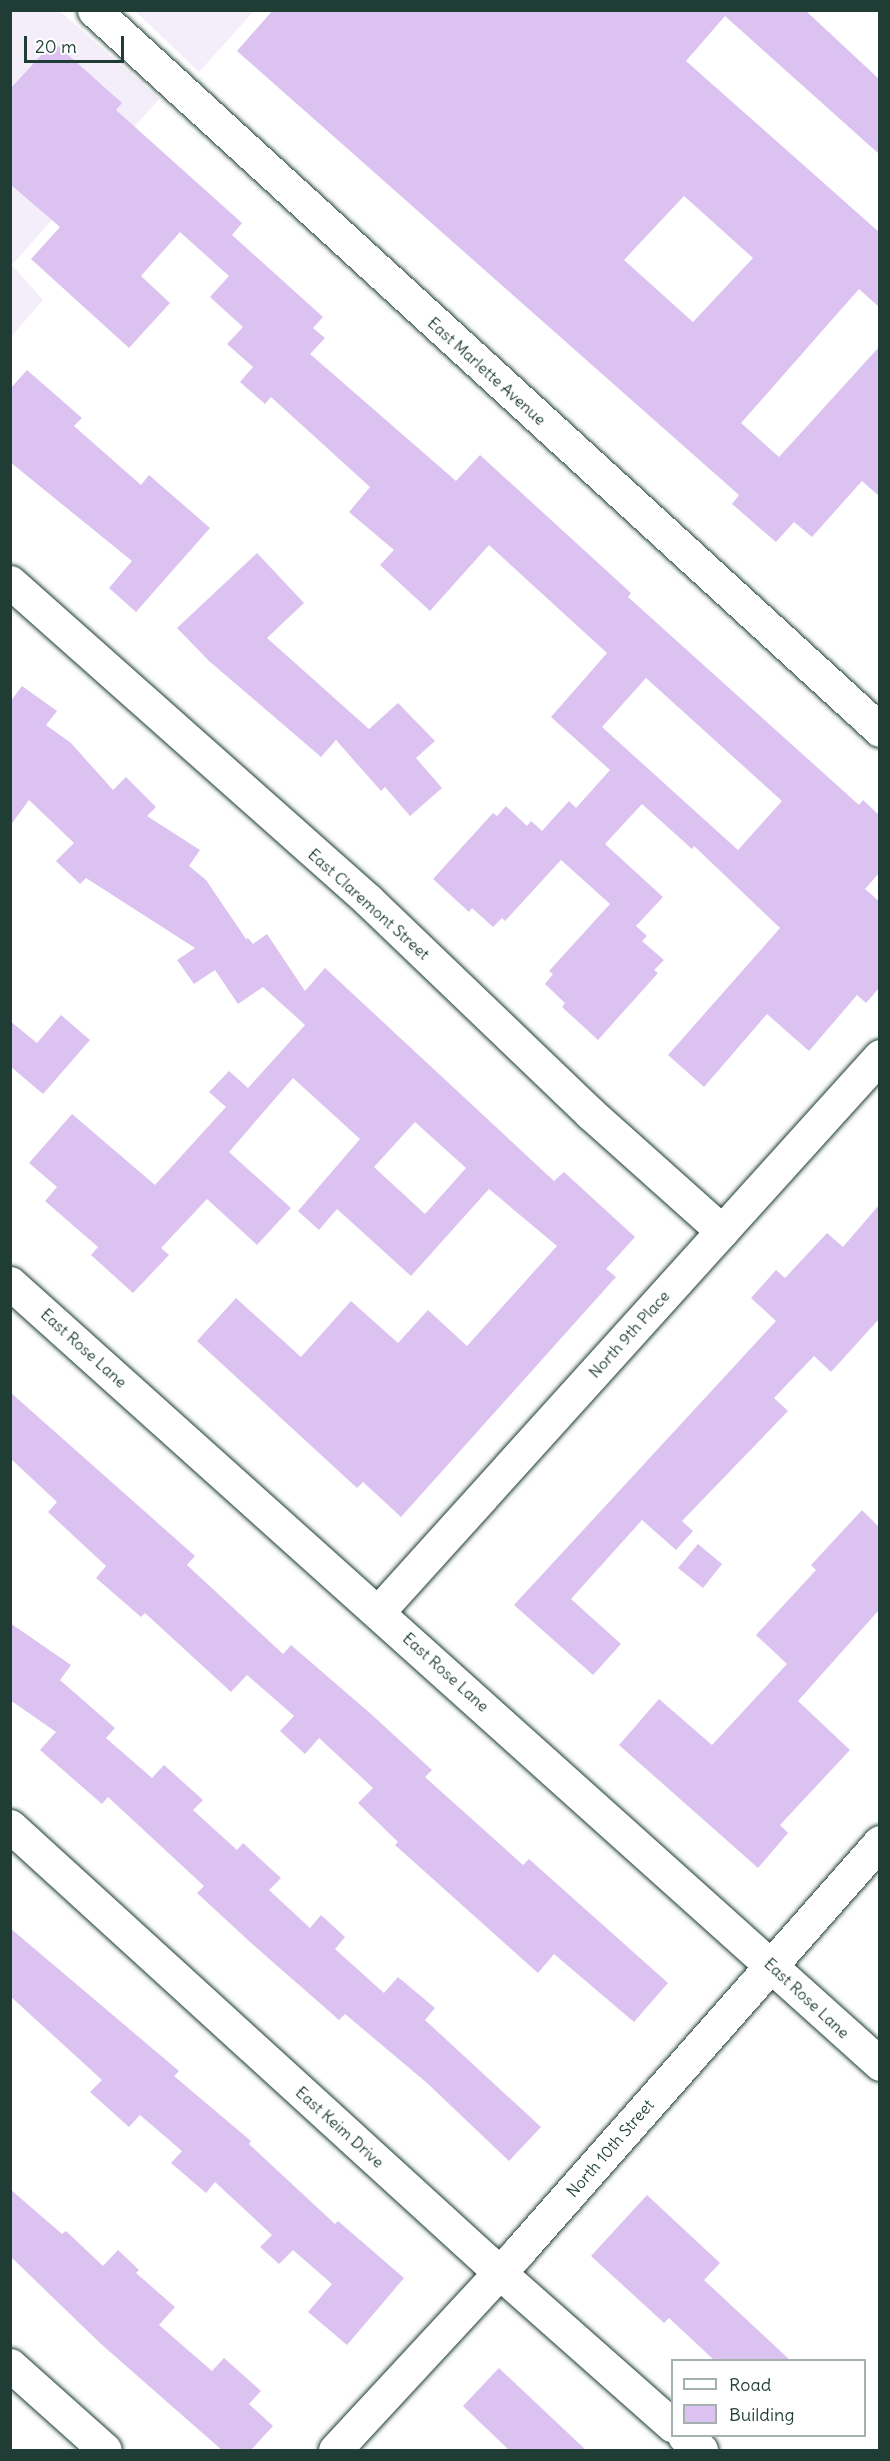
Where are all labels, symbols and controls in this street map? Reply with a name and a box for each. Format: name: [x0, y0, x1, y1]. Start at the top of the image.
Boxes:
scale bar: [27, 24, 128, 62]
text: 20 m: [35, 35, 77, 58]
street label: East Marlette Avenue: [424, 313, 550, 429]
street label: East Claremont Street: [304, 844, 434, 964]
street label: North 9th Place: [585, 1286, 673, 1382]
street label: East Rose Lane: [37, 1304, 131, 1392]
street label: East Rose Lane: [399, 1628, 493, 1716]
street label: East Rose Lane: [761, 1954, 853, 2042]
street label: East Keim Drive: [292, 2082, 388, 2172]
street label: North 10th Street: [562, 2095, 658, 2201]
legend: [671, 2359, 866, 2437]
text: Road: [729, 2373, 771, 2396]
text: Building: [729, 2403, 794, 2426]

